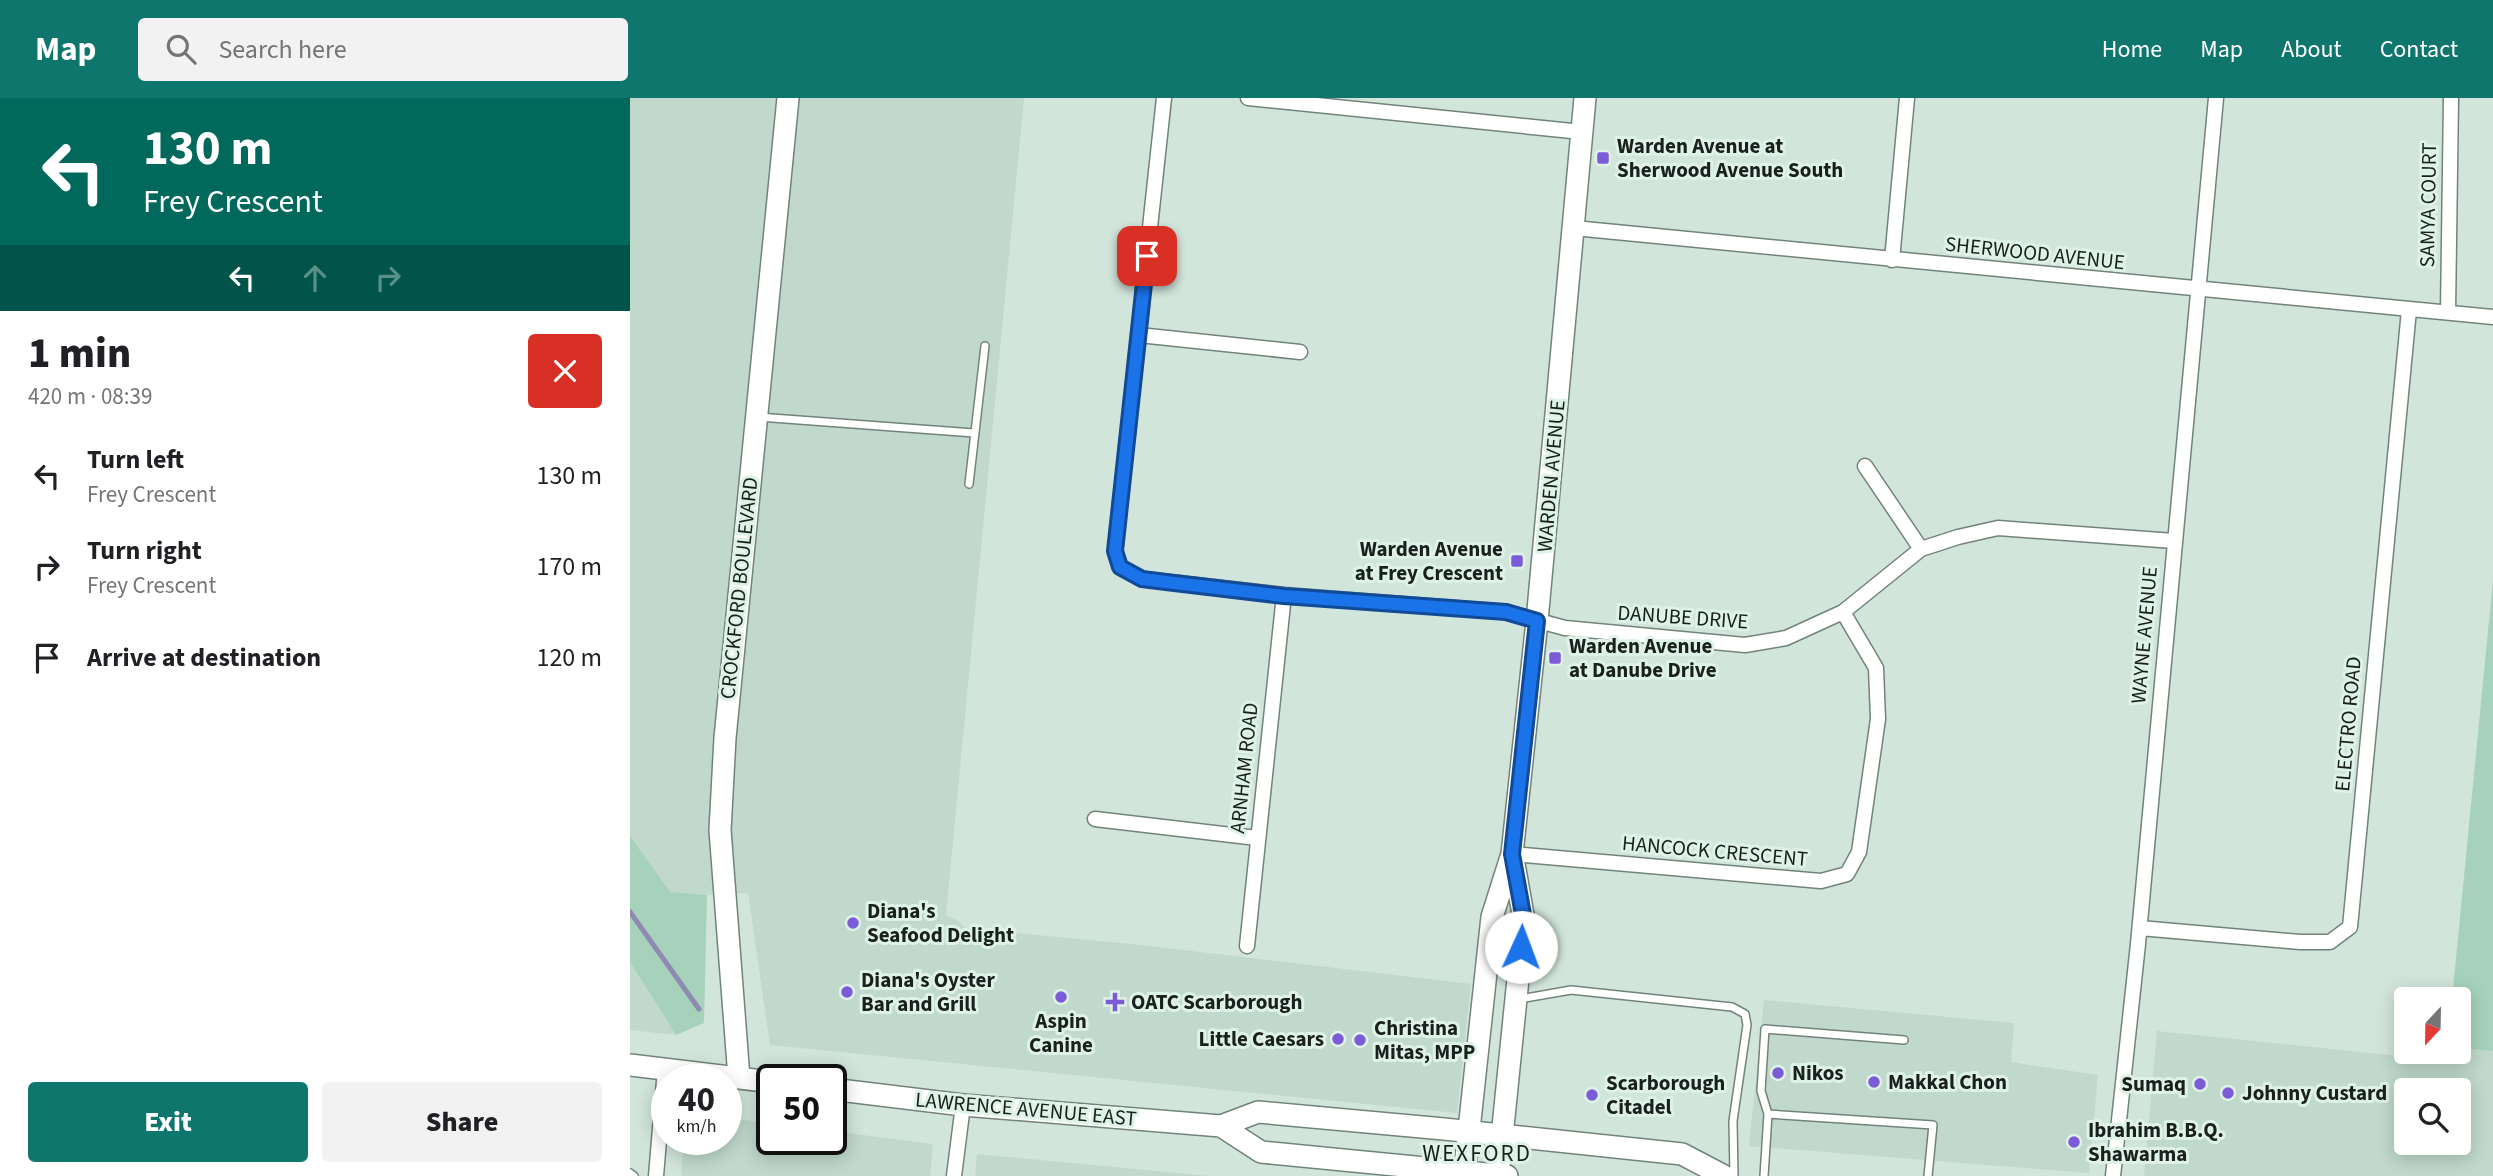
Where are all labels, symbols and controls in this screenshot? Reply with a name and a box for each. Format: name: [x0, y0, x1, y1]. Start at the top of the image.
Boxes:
search box: [138, 18, 628, 81]
text: Map: [35, 26, 96, 73]
icon: search: [162, 30, 200, 68]
text: Search here: [218, 31, 347, 68]
text: Home: [2102, 32, 2162, 67]
text: Map: [2200, 32, 2243, 67]
text: About: [2281, 32, 2342, 67]
text: Contact: [2380, 32, 2458, 67]
text: 130 m: [143, 114, 272, 184]
icon: left: [28, 126, 119, 217]
place label: Warden Avenue at Sherwood Avenue South: [1617, 131, 1843, 185]
street label: SAMYA COURT: [2412, 142, 2444, 268]
marker: Warden Avenue at Sherwood Avenue South: [1595, 150, 1611, 166]
text: Frey Crescent: [143, 179, 323, 225]
pin: [1117, 226, 1177, 286]
street label: SHERWOOD AVENUE: [1944, 229, 2126, 277]
icon: arrive: [1128, 237, 1166, 275]
icon: left: [223, 259, 261, 297]
icon: ahead: [296, 259, 334, 297]
icon: right: [369, 259, 407, 297]
text: 1 min: [28, 324, 131, 384]
button: close: [528, 334, 602, 408]
text: 420 m · 08:39: [28, 380, 152, 413]
street label: WARDEN AVENUE: [1529, 399, 1573, 553]
text: Turn left: [87, 441, 184, 478]
icon: left: [28, 457, 66, 495]
text: 130 m: [536, 457, 602, 494]
street label: CROCKFORD BOULEVARD: [712, 475, 766, 701]
text: Frey Crescent: [87, 478, 216, 511]
text: Turn right: [87, 532, 202, 569]
place label: Warden Avenue at Frey Crescent: [1355, 534, 1503, 588]
icon: right: [28, 548, 66, 586]
text: 170 m: [536, 548, 602, 585]
marker: Warden Avenue at Frey Crescent: [1509, 553, 1525, 569]
street label: WAYNE AVENUE: [2123, 565, 2165, 705]
text: Frey Crescent: [87, 569, 216, 602]
street label: DANUBE DRIVE: [1617, 597, 1749, 637]
place label: Warden Avenue at Danube Drive: [1569, 631, 1717, 685]
icon: arrive: [28, 639, 66, 677]
text: Arrive at destination: [87, 639, 321, 676]
text: 120 m: [536, 639, 602, 676]
marker: Warden Avenue at Danube Drive: [1547, 650, 1563, 666]
street label: ELECTRO ROAD: [2327, 655, 2369, 793]
street label: ARNHAM ROAD: [1222, 701, 1266, 835]
street label: HANCOCK CRESCENT: [1621, 828, 1809, 874]
place label: Diana's Seafood Delight: [867, 896, 1014, 950]
position arrow: [1484, 910, 1558, 984]
marker: Diana's Seafood Delight: [845, 915, 861, 931]
place label: Diana's Oyster Bar and Grill: [861, 965, 995, 1019]
marker: Diana's Oyster Bar and Grill: [839, 984, 855, 1000]
place label: OATC Scarborough: [1131, 987, 1303, 1017]
north arrow: [2394, 987, 2471, 1064]
map controls: [2394, 987, 2471, 1155]
marker: Aspin Canine: [1053, 989, 1069, 1005]
marker: OATC Scarborough: [1105, 992, 1125, 1012]
place label: Aspin Canine: [1029, 1006, 1093, 1060]
place label: Christina Mitas, MPP: [1374, 1013, 1475, 1067]
place label: Little Caesars: [1199, 1024, 1324, 1054]
marker: Little Caesars: [1330, 1031, 1346, 1047]
marker: Christina Mitas, MPP: [1352, 1032, 1368, 1048]
place label: Nikos: [1792, 1058, 1844, 1088]
speed limit sign: 50: [756, 1064, 847, 1155]
marker: Nikos: [1770, 1065, 1786, 1081]
place label: Makkal Chon: [1888, 1067, 2007, 1097]
place label: Scarborough Citadel: [1606, 1068, 1725, 1122]
place label: Sumaq: [2121, 1069, 2186, 1099]
marker: Makkal Chon: [1866, 1074, 1882, 1090]
text: 40: [678, 1075, 715, 1125]
marker: Sumaq: [2192, 1076, 2208, 1092]
place label: Johnny Custard: [2242, 1078, 2387, 1108]
button: search: [2394, 1078, 2471, 1155]
button: Exit: [28, 1082, 308, 1162]
button: Share: [322, 1082, 602, 1162]
street label: LAWRENCE AVENUE EAST: [914, 1084, 1138, 1134]
marker: Johnny Custard: [2220, 1085, 2236, 1101]
marker: Scarborough Citadel: [1584, 1087, 1600, 1103]
text: km/h: [677, 1114, 716, 1139]
place label: Ibrahim B.B.Q. Shawarma: [2088, 1115, 2224, 1169]
marker: Ibrahim B.B.Q. Shawarma: [2066, 1134, 2082, 1150]
district label: WEXFORD: [1422, 1137, 1532, 1170]

